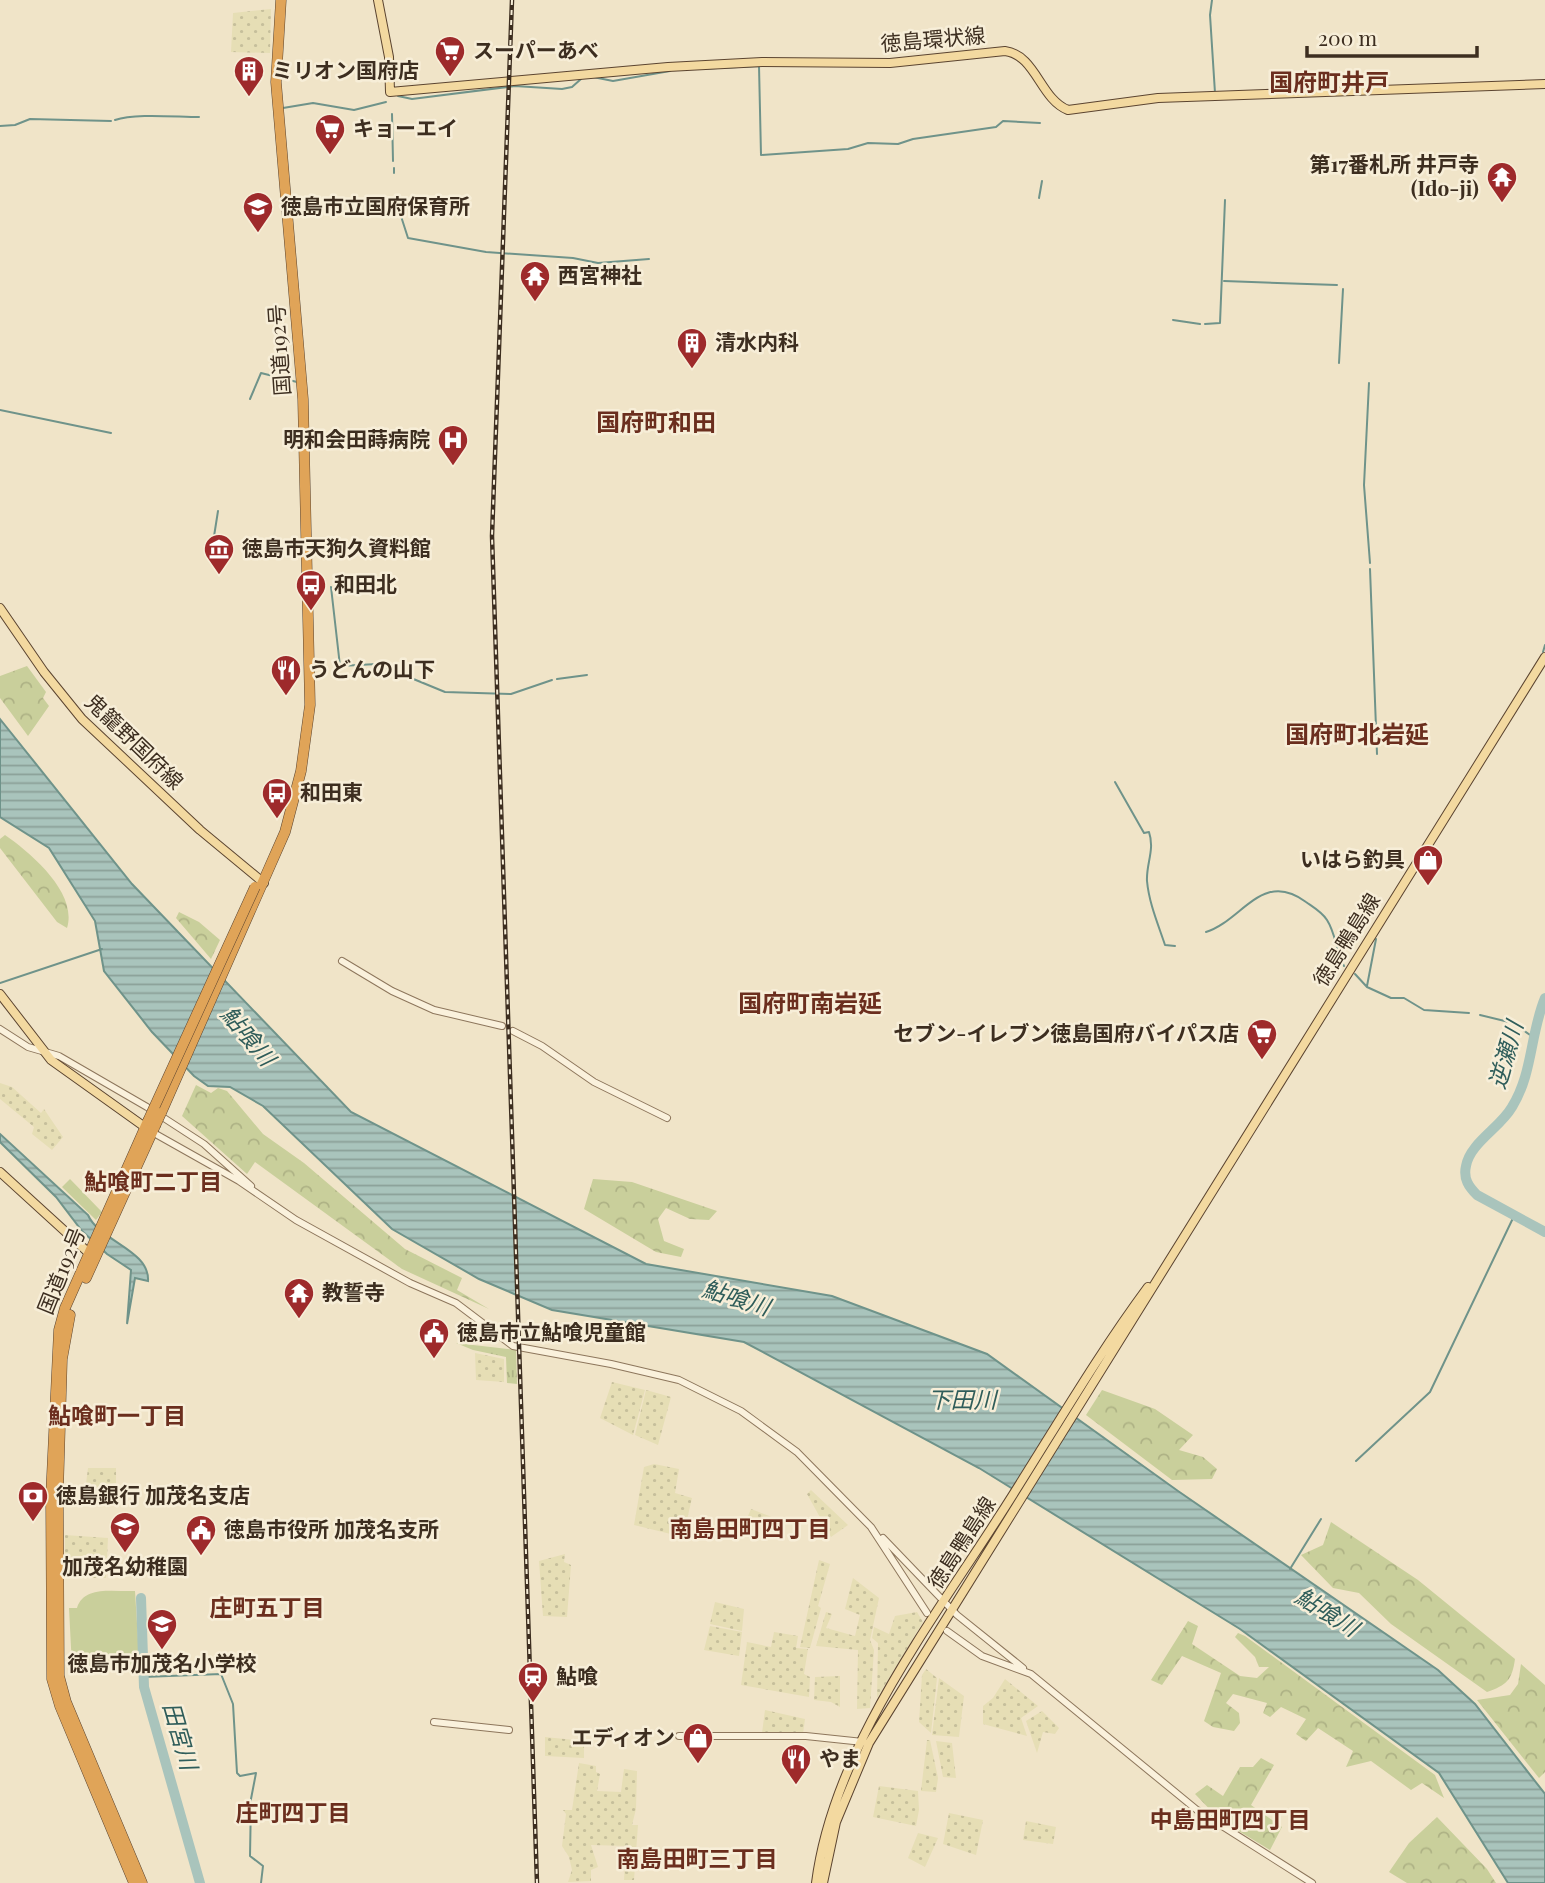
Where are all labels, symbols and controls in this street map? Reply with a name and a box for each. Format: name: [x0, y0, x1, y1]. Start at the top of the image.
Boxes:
scale bar: [1307, 14, 1477, 58]
street label: 徳島環状線: [879, 19, 986, 57]
text: 200 m: [1318, 23, 1377, 51]
supermarket icon: スーパーあべ: [433, 34, 467, 78]
place label: スーパーあべ: [473, 35, 599, 63]
building icon: ミリオン国府店: [232, 54, 266, 98]
place label: ミリオン国府店: [272, 55, 419, 83]
district label: 国府町井戸: [1269, 65, 1389, 97]
supermarket icon: キョーエイ: [313, 112, 347, 156]
place label: キョーエイ: [353, 113, 458, 141]
place label: 第17番札所 井戸寺 (Ido-ji): [1310, 149, 1479, 201]
temple icon: 第17番札所 井戸寺 (Ido-ji): [1485, 160, 1519, 204]
school or university icon: 徳島市立国府保育所: [241, 190, 275, 234]
place label: 徳島市立国府保育所: [281, 191, 470, 219]
temple icon: 西宮神社: [518, 259, 552, 303]
place label: 西宮神社: [558, 260, 642, 288]
street label: 国道192号: [261, 304, 295, 397]
building icon: 清水内科: [675, 326, 709, 370]
place label: 清水内科: [715, 327, 799, 355]
district label: 国府町和田: [596, 405, 716, 437]
hospital icon: 明和会田蒔病院: [436, 423, 470, 467]
place label: 明和会田蒔病院: [283, 424, 430, 452]
museum icon: 徳島市天狗久資料館: [202, 532, 236, 576]
place label: 徳島市天狗久資料館: [242, 533, 431, 561]
bus stop icon: 和田北: [294, 568, 328, 612]
place label: 和田北: [334, 569, 397, 597]
restaurant icon: うどんの山下: [269, 653, 303, 697]
place label: うどんの山下: [309, 654, 435, 682]
street label: 鬼籠野国府線: [80, 687, 190, 794]
district label: 国府町北岩延: [1285, 717, 1429, 749]
bus stop icon: 和田東: [260, 776, 294, 820]
place label: 和田東: [300, 777, 363, 805]
shop icon: いはら釣具: [1411, 843, 1445, 887]
place label: いはら釣具: [1300, 844, 1405, 872]
street label: 徳島鴨島線: [1306, 887, 1385, 991]
district label: 国府町南岩延: [738, 986, 882, 1018]
water label: 鮎喰川: [215, 999, 285, 1074]
water label: 逆瀬川: [1480, 1014, 1530, 1092]
supermarket icon: セブン-イレブン徳島国府バイパス店: [1245, 1017, 1279, 1061]
place label: セブン-イレブン徳島国府バイパス店: [893, 1018, 1239, 1046]
district label: 鮎喰町二丁目: [84, 1165, 222, 1196]
street label: 国道192号: [30, 1223, 90, 1318]
water label: 鮎喰川: [699, 1272, 777, 1322]
temple icon: 教誓寺: [282, 1276, 316, 1320]
place label: 教誓寺: [322, 1277, 385, 1305]
public building icon: 徳島市立鮎喰児童館: [417, 1316, 451, 1360]
place label: 徳島市立鮎喰児童館: [457, 1317, 646, 1345]
water label: 下田川: [928, 1383, 1000, 1414]
district label: 鮎喰町一丁目: [48, 1399, 186, 1430]
bank icon: 徳島銀行 加茂名支店: [16, 1479, 50, 1523]
place label: 徳島銀行 加茂名支店: [56, 1480, 250, 1508]
street label: 徳島鴨島線: [920, 1490, 1001, 1594]
school or university icon: 加茂名幼稚園: [108, 1510, 142, 1554]
district label: 南島田町四丁目: [670, 1512, 831, 1543]
public building icon: 徳島市役所 加茂名支所: [184, 1513, 218, 1557]
place label: 徳島市役所 加茂名支所: [224, 1514, 439, 1542]
place label: 加茂名幼稚園: [62, 1551, 188, 1579]
water label: 鮎喰川: [1290, 1579, 1368, 1644]
district label: 庄町五丁目: [210, 1591, 325, 1622]
school or university icon: 徳島市加茂名小学校: [145, 1607, 179, 1651]
place label: 徳島市加茂名小学校: [68, 1648, 257, 1676]
station icon: 鮎喰: [516, 1660, 550, 1704]
place label: 鮎喰: [556, 1661, 598, 1689]
water label: 田宮川: [157, 1698, 207, 1776]
shop icon: エディオン: [681, 1721, 715, 1765]
place label: エディオン: [571, 1722, 675, 1750]
restaurant icon: やま: [779, 1742, 813, 1786]
place label: やま: [819, 1743, 861, 1771]
district label: 庄町四丁目: [236, 1796, 351, 1827]
district label: 中島田町四丁目: [1150, 1803, 1311, 1834]
district label: 南島田町三丁目: [617, 1842, 778, 1873]

